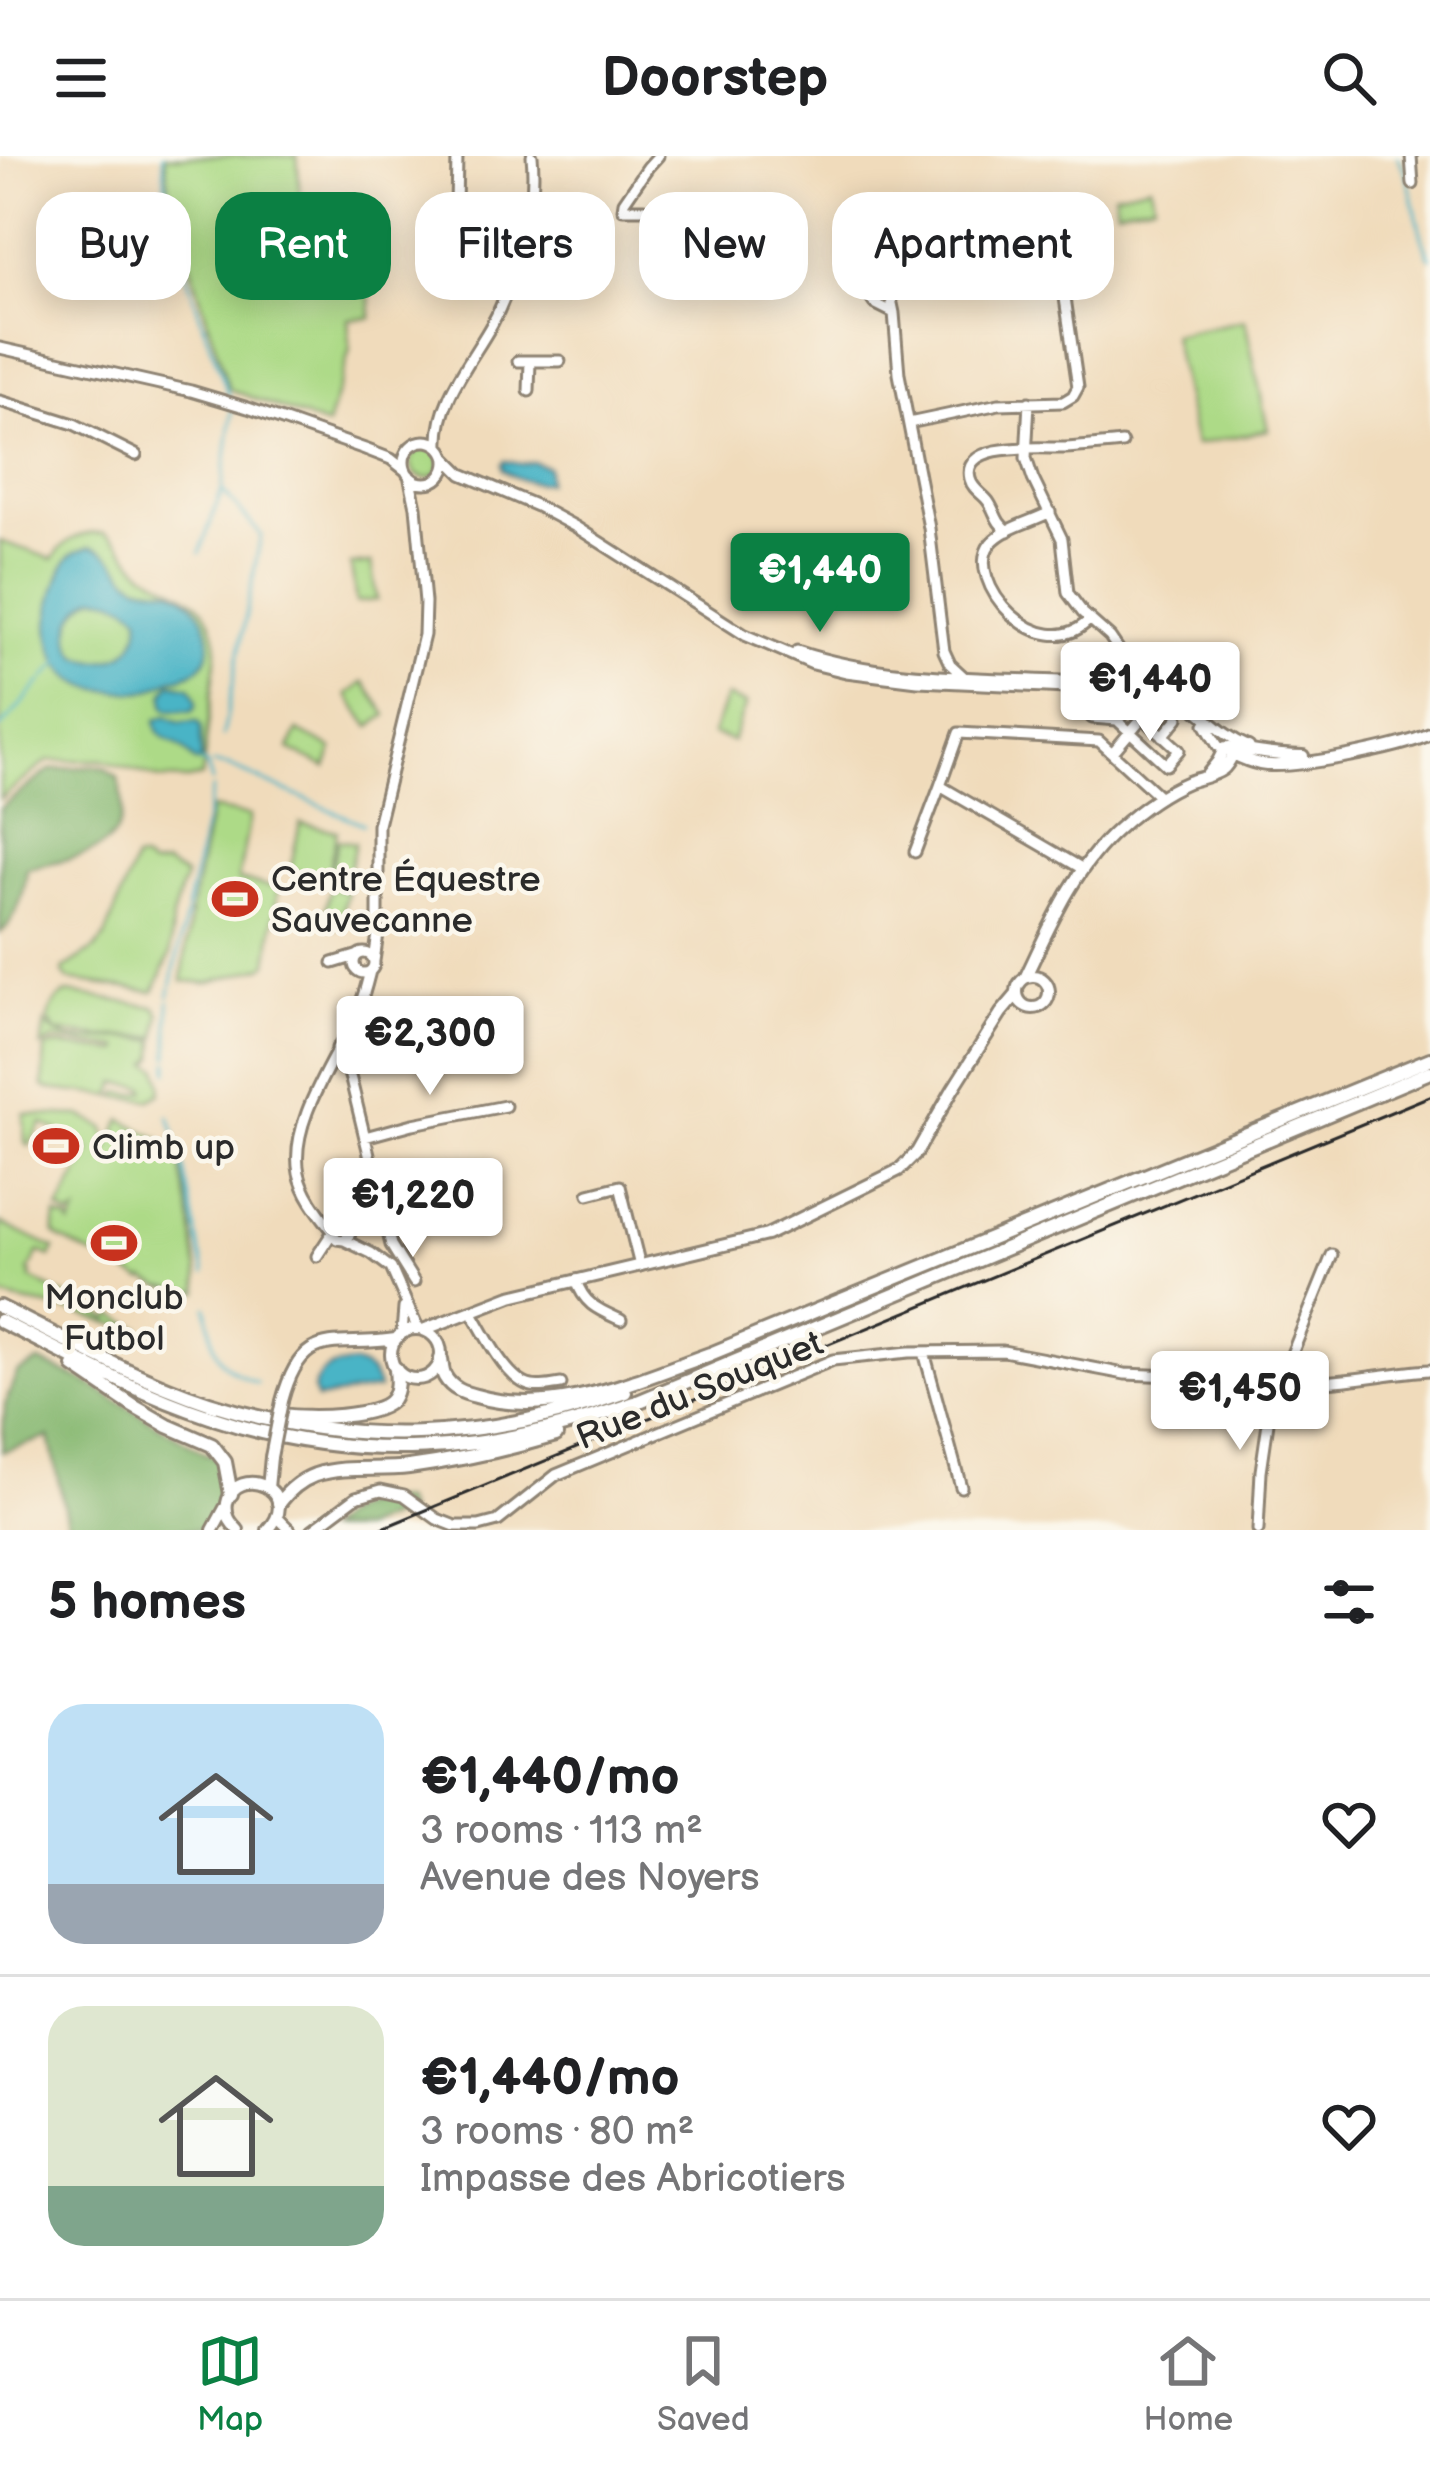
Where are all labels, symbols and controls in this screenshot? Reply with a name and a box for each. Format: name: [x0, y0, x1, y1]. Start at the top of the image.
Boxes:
icon: menu: [48, 45, 114, 111]
icon: search: [1316, 45, 1382, 111]
text: Doorstep: [602, 46, 828, 111]
chip: Buy: [36, 192, 191, 300]
chip: Rent: [215, 192, 391, 300]
chip: Filters: [415, 192, 615, 300]
chip: New: [639, 192, 808, 300]
chip: Apartment: [832, 192, 1114, 300]
pin: €1,440: [722, 533, 918, 635]
text: €1,440: [758, 548, 882, 595]
pin: €1,440: [1052, 642, 1248, 744]
text: €1,440: [1088, 657, 1212, 704]
place label: Centre Équestre Sauvecanne: [271, 858, 541, 943]
sports icon: Centre Équestre Sauvecanne: [210, 874, 260, 924]
pin: €2,300: [332, 996, 528, 1098]
text: €2,300: [364, 1011, 496, 1058]
sports icon: Climb up: [31, 1121, 81, 1171]
place label: Climb up: [92, 1127, 235, 1170]
pin: €1,220: [315, 1158, 511, 1260]
text: €1,220: [351, 1173, 475, 1220]
sports icon: Monclub Futbol: [89, 1218, 139, 1268]
place label: Monclub Futbol: [44, 1277, 184, 1361]
street label: Rue du Souquet: [571, 1322, 829, 1460]
pin: €1,450: [1142, 1351, 1338, 1453]
text: €1,450: [1178, 1366, 1302, 1413]
icon: filters: [1316, 1569, 1382, 1635]
text: 5 homes: [48, 1572, 246, 1633]
text: €1,440/mo: [420, 1747, 680, 1808]
icon: home: [144, 1752, 288, 1896]
icon: heart: [1316, 1791, 1382, 1857]
text: 3 rooms · 113 m²: [420, 1808, 703, 1855]
text: Avenue des Noyers: [420, 1855, 759, 1902]
text: €1,440/mo: [420, 2048, 680, 2109]
icon: home: [144, 2054, 288, 2198]
icon: heart: [1316, 2093, 1382, 2159]
text: 3 rooms · 80 m²: [420, 2109, 694, 2156]
text: Impasse des Abricotiers: [420, 2156, 846, 2203]
tab: Map: [197, 2328, 263, 2440]
tab: Saved: [657, 2328, 750, 2440]
tab: Home: [1143, 2328, 1233, 2440]

